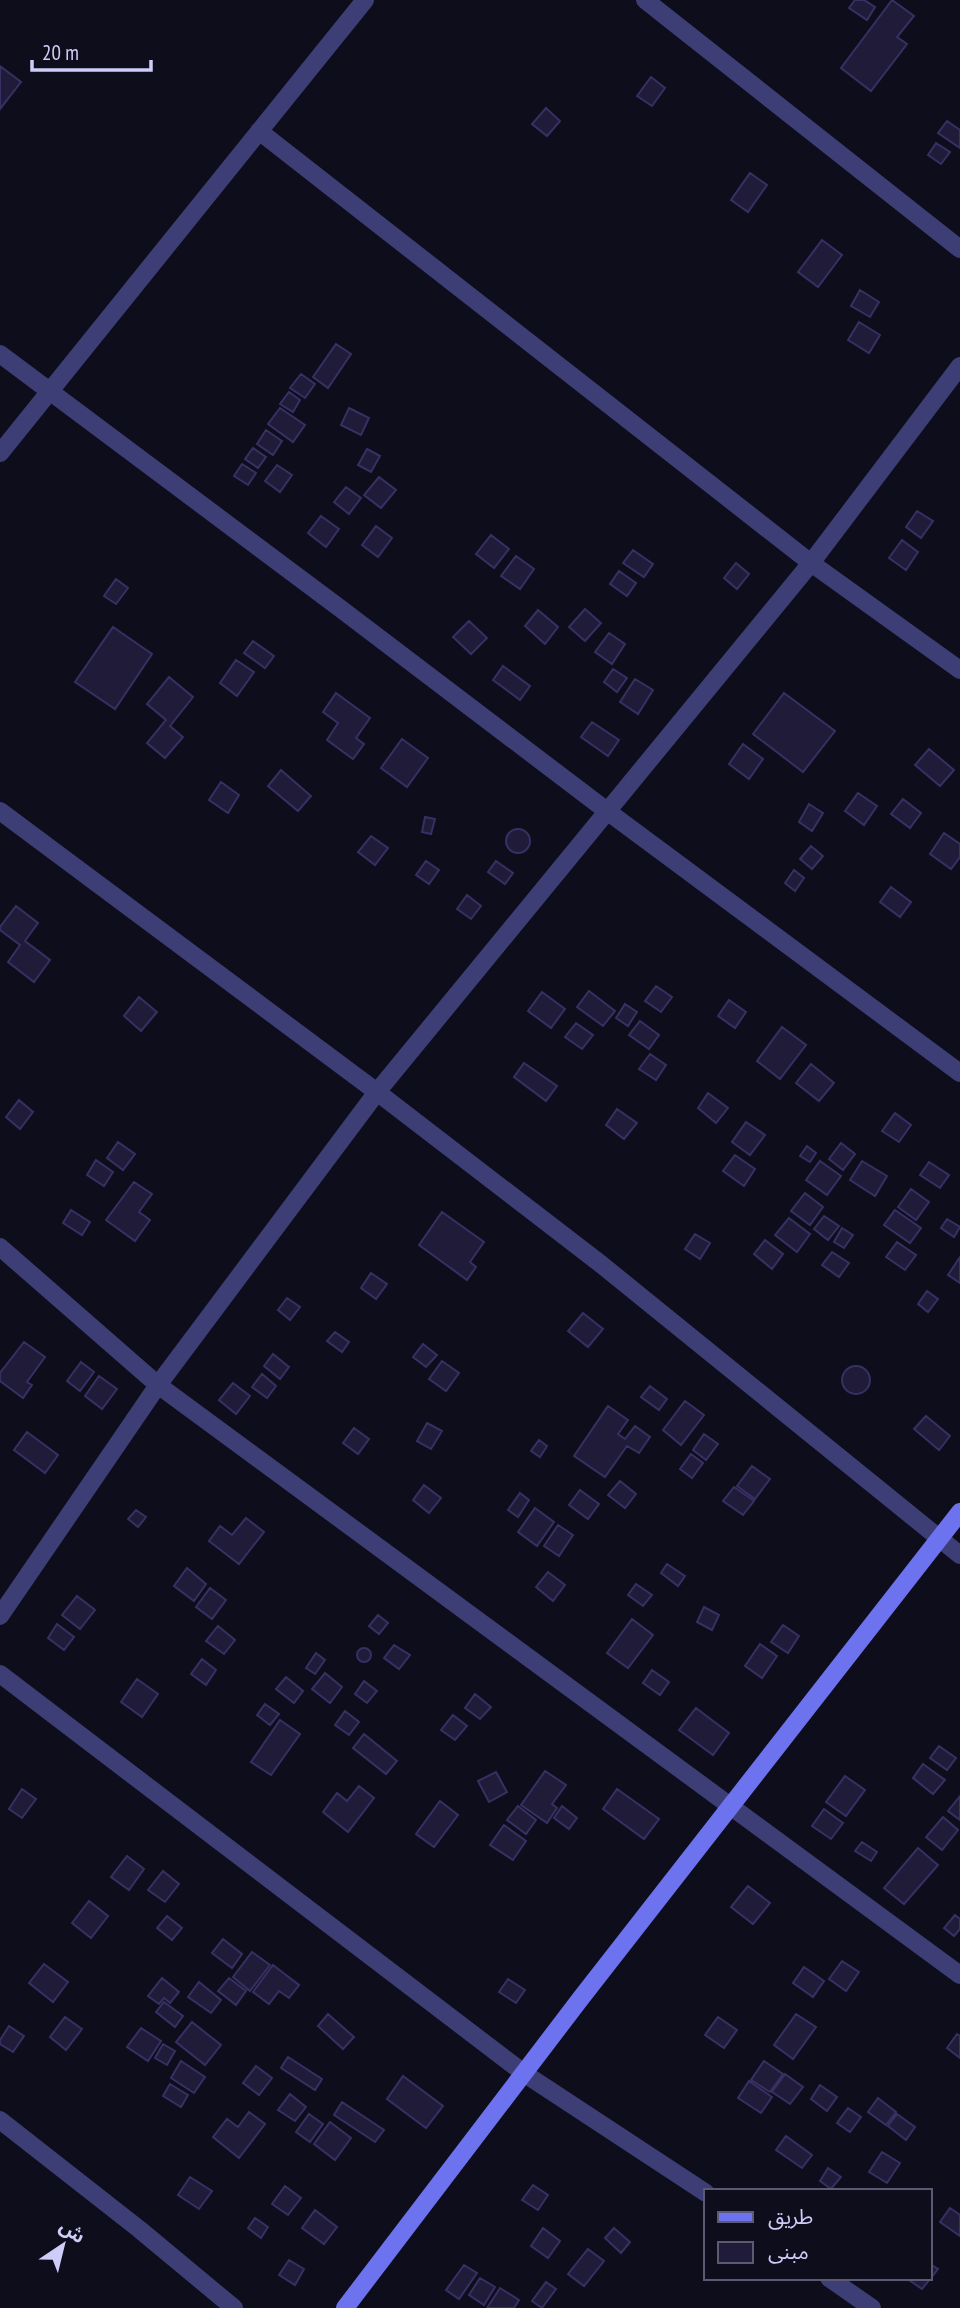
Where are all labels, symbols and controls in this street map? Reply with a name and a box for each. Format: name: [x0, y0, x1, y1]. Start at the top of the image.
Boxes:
scale bar: [32, 28, 150, 72]
text: 20 m: [42, 39, 79, 66]
legend: [704, 2189, 932, 2280]
text: طريق: [768, 2203, 813, 2230]
north arrow: [28, 2210, 98, 2280]
text: ش: [55, 2214, 90, 2248]
text: مبنى: [768, 2238, 809, 2265]

